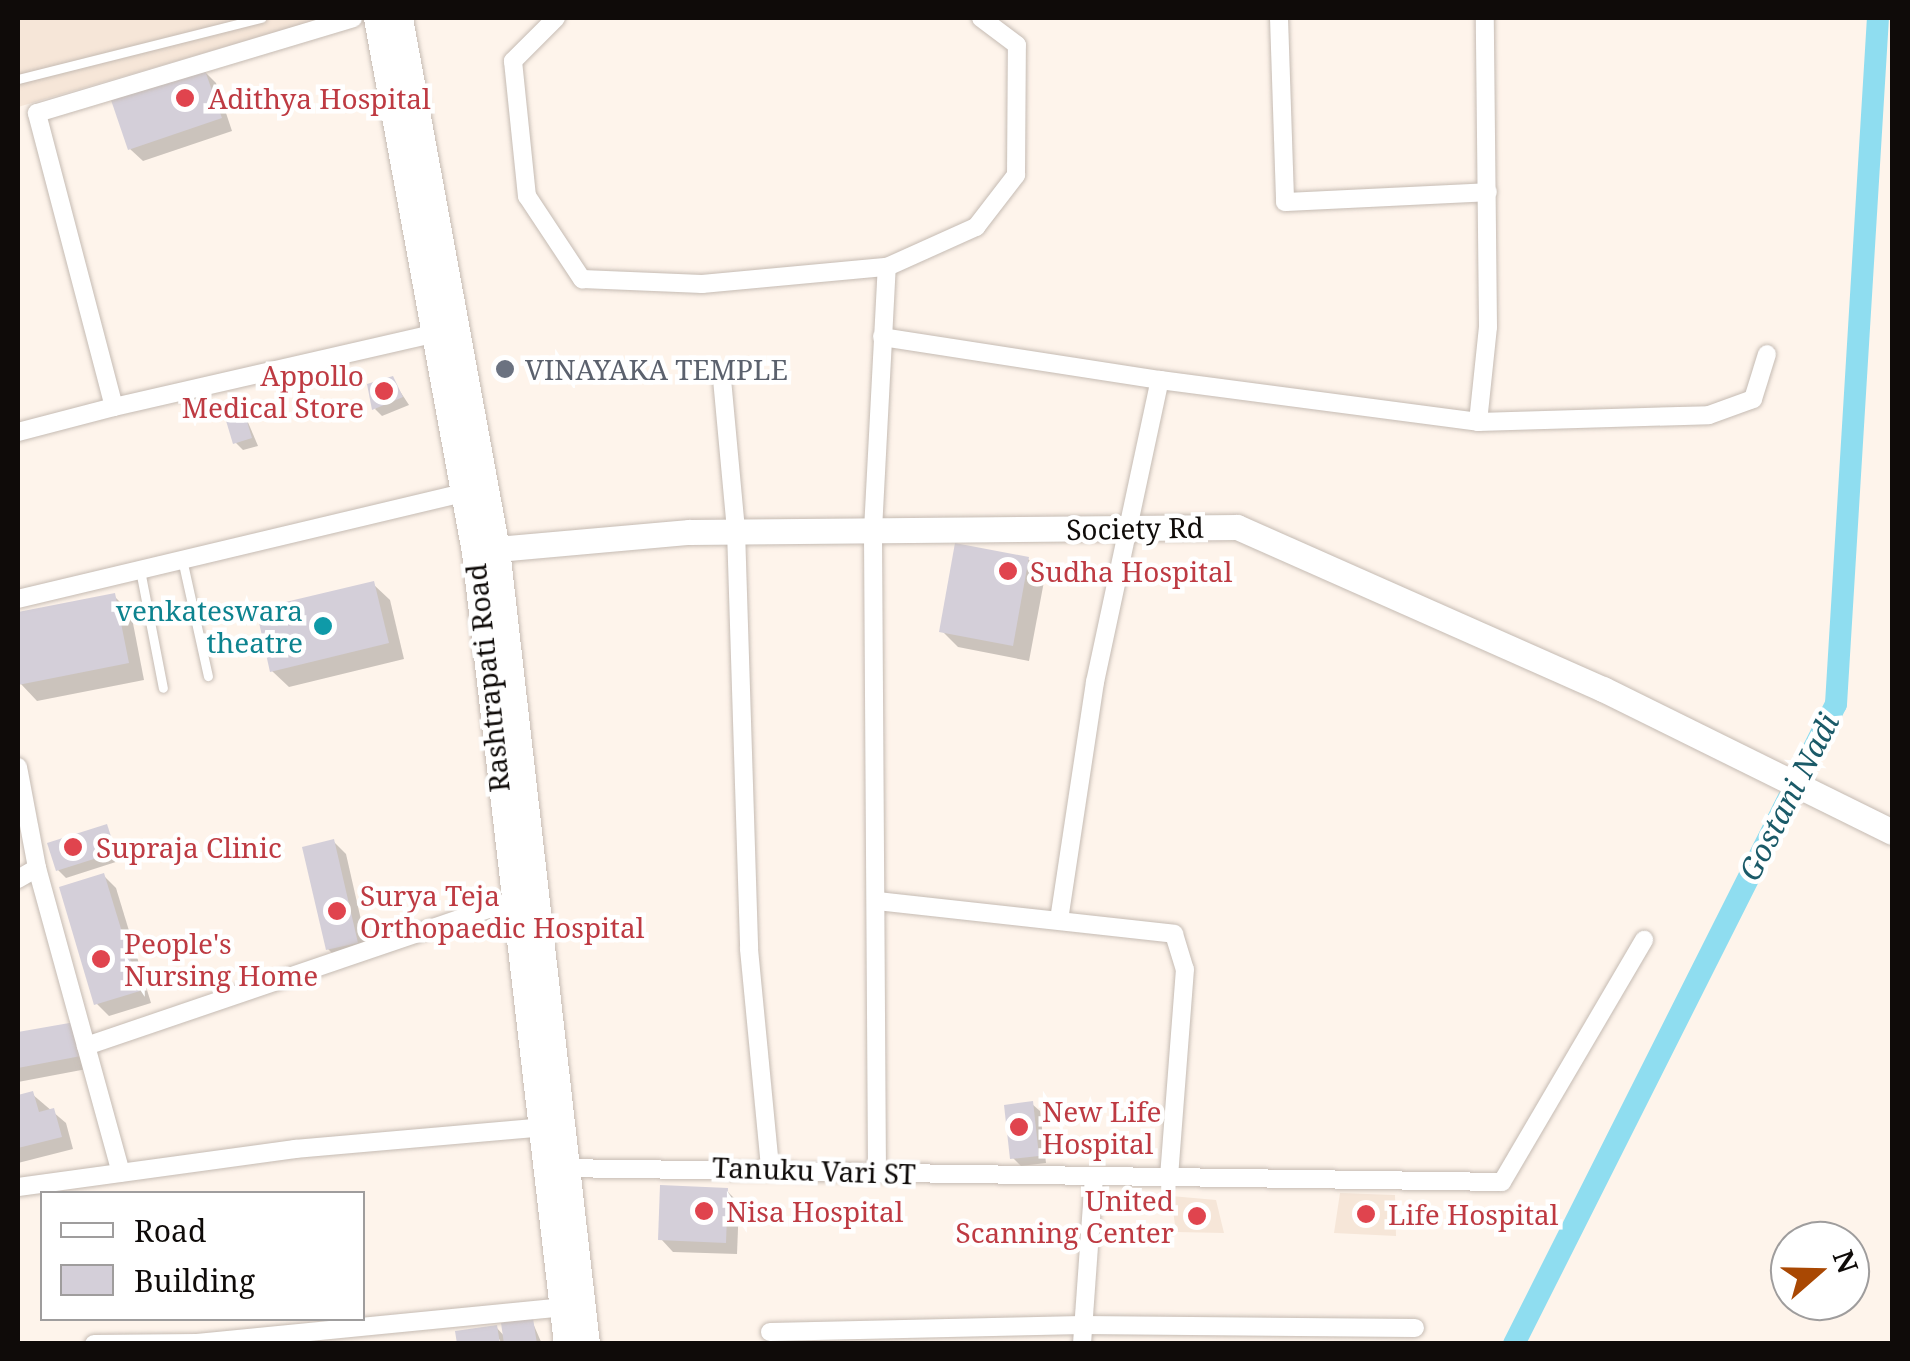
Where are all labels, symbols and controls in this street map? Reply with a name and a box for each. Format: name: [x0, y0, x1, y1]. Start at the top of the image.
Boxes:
place label: Adithya Hospital: [208, 81, 431, 115]
marker: Adithya Hospital: [172, 85, 198, 111]
place label: VINAYAKA TEMPLE: [525, 352, 788, 386]
place label: Appollo Medical Store: [182, 358, 364, 424]
marker: VINAYAKA TEMPLE: [494, 358, 516, 380]
marker: Appollo Medical Store: [373, 380, 395, 402]
street label: Society Rd: [1066, 510, 1204, 546]
place label: Sudha Hospital: [1030, 554, 1232, 588]
marker: Sudha Hospital: [995, 558, 1021, 584]
street label: Rashtrapati Road: [458, 562, 516, 794]
place label: venkateswara theatre: [116, 593, 303, 659]
marker: venkateswara theatre: [312, 615, 334, 637]
water label: Gostani Nadi: [1732, 707, 1846, 887]
place label: Supraja Clinic: [96, 830, 282, 864]
marker: Supraja Clinic: [60, 834, 86, 860]
place label: Surya Teja Orthopaedic Hospital: [360, 878, 644, 944]
marker: Surya Teja Orthopaedic Hospital: [324, 898, 350, 924]
place label: People's Nursing Home: [124, 926, 318, 992]
marker: People's Nursing Home: [88, 946, 114, 972]
place label: New Life Hospital: [1042, 1094, 1161, 1160]
marker: New Life Hospital: [1006, 1114, 1032, 1140]
street label: Tanuku Vari ST: [712, 1150, 916, 1190]
place label: United Scanning Center: [955, 1183, 1174, 1249]
legend: [40, 1191, 365, 1321]
place label: Nisa Hospital: [726, 1194, 903, 1228]
place label: Life Hospital: [1388, 1197, 1558, 1231]
marker: Nisa Hospital: [691, 1198, 717, 1224]
marker: Life Hospital: [1353, 1201, 1379, 1227]
marker: United Scanning Center: [1184, 1203, 1210, 1229]
text: Road: [134, 1210, 206, 1251]
north arrow: [1770, 1221, 1870, 1321]
text: N: [1825, 1245, 1868, 1278]
text: Building: [134, 1260, 255, 1301]

